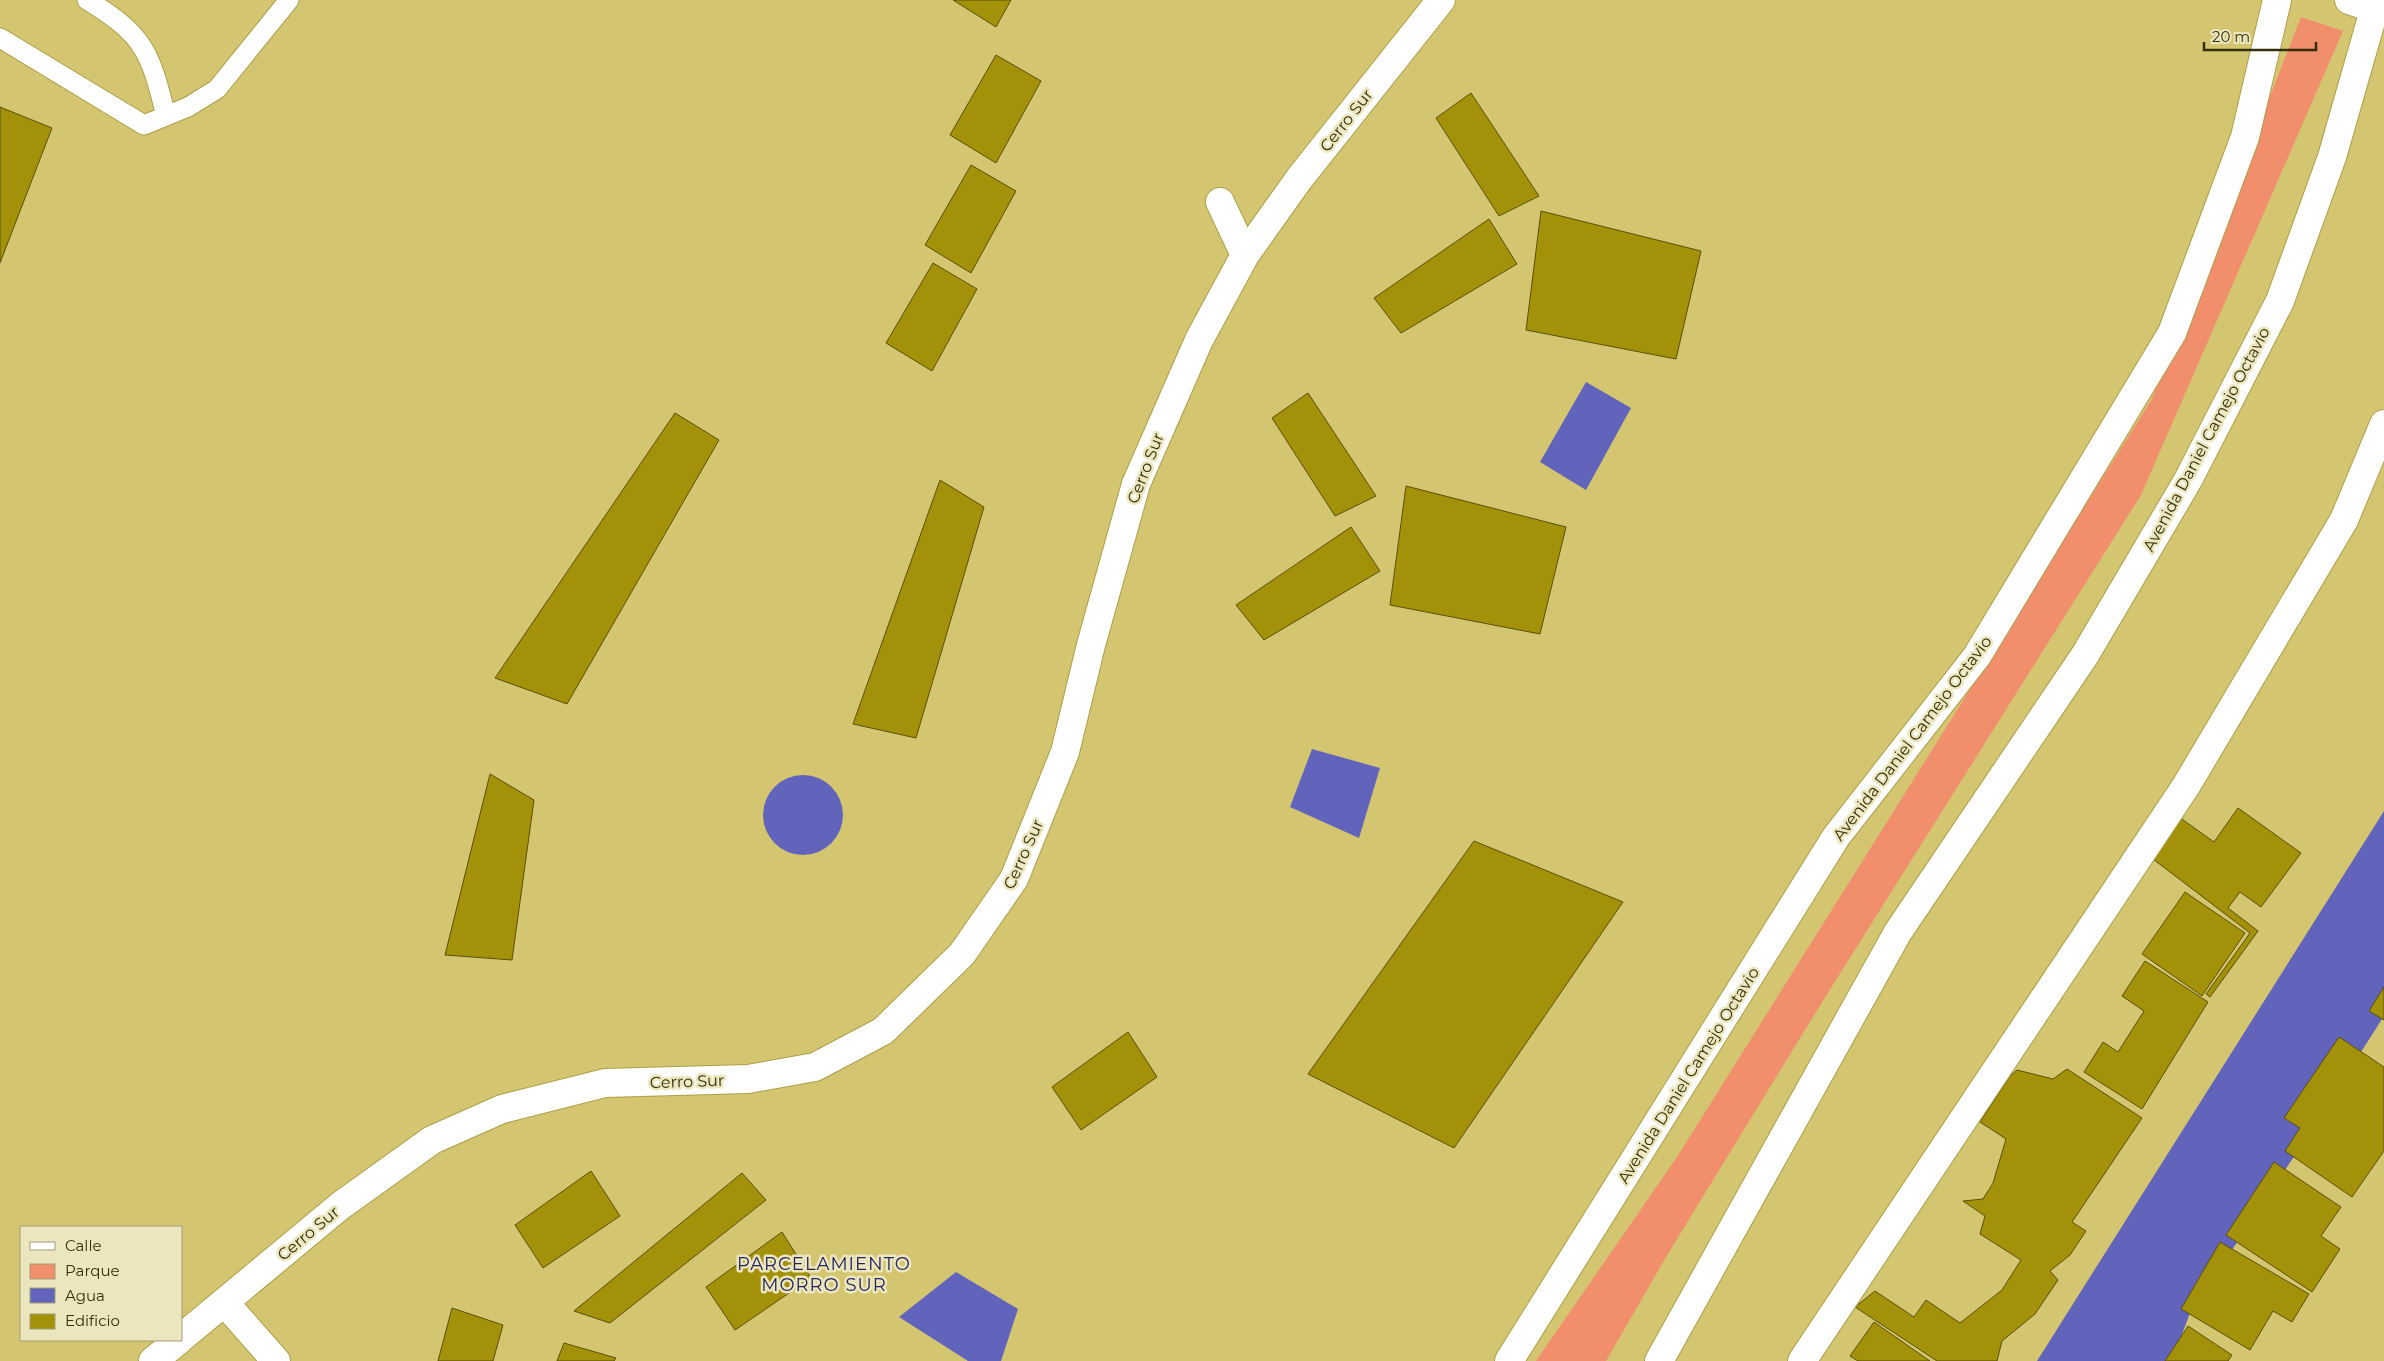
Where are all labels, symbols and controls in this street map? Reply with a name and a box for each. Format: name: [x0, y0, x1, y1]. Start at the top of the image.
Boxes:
scale bar: [2204, 20, 2316, 52]
text: 20 m: [2212, 27, 2250, 46]
street label: Cerro Sur: [1316, 85, 1377, 155]
street label: Avenida Daniel Camejo Octavio: [2139, 324, 2274, 555]
street label: Cerro Sur: [1123, 430, 1168, 506]
street label: Avenida Daniel Camejo Octavio: [1829, 632, 1996, 844]
street label: Cerro Sur: [1000, 816, 1047, 892]
street label: Avenida Daniel Camejo Octavio: [1614, 964, 1763, 1187]
street label: Cerro Sur: [650, 1071, 725, 1092]
street label: Cerro Sur: [274, 1202, 343, 1265]
legend: [20, 1226, 182, 1341]
text: Calle: [65, 1236, 102, 1255]
district label: PARCELAMIENTO MORRO SUR: [737, 1253, 911, 1296]
text: Parque: [65, 1261, 120, 1280]
text: Agua: [65, 1286, 105, 1305]
text: Edificio: [65, 1311, 120, 1330]

